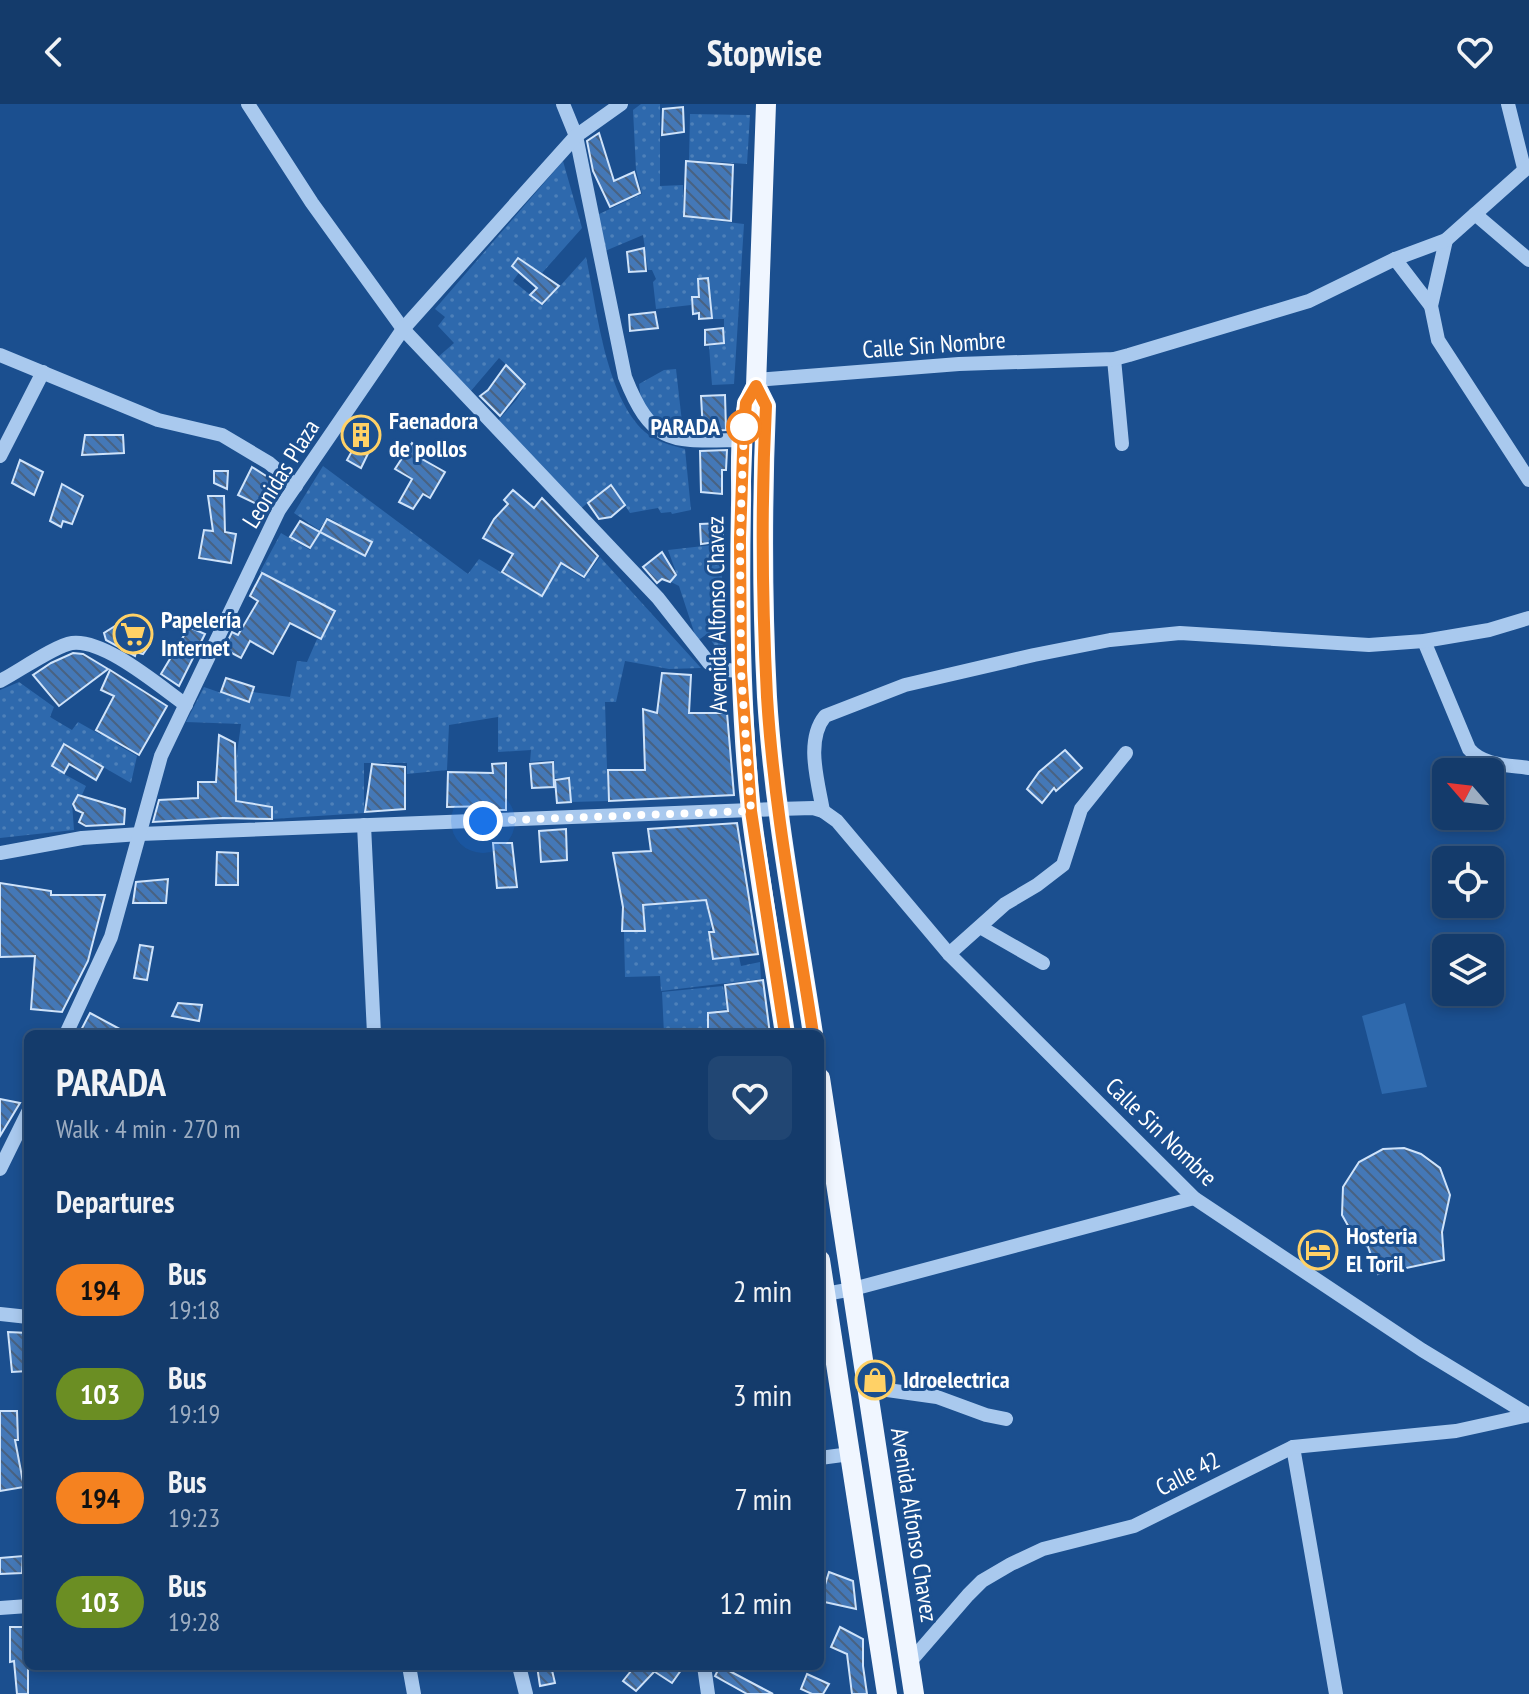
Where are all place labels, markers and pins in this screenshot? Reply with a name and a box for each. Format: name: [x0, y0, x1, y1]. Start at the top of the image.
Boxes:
place label: Faenadora de pollos: [389, 405, 478, 464]
marker: PARADA: [727, 410, 761, 444]
place label: PARADA: [651, 411, 721, 442]
building icon: Faenadora de pollos: [340, 414, 382, 456]
place label: Papelería Internet: [161, 604, 241, 663]
supermarket icon: Papelería Internet: [112, 613, 154, 655]
place label: Hosteria El Toril: [1346, 1220, 1418, 1279]
hotel icon: Hosteria El Toril: [1297, 1229, 1339, 1271]
shop icon: Idroelectrica: [854, 1359, 896, 1401]
place label: Idroelectrica: [903, 1364, 1010, 1395]

